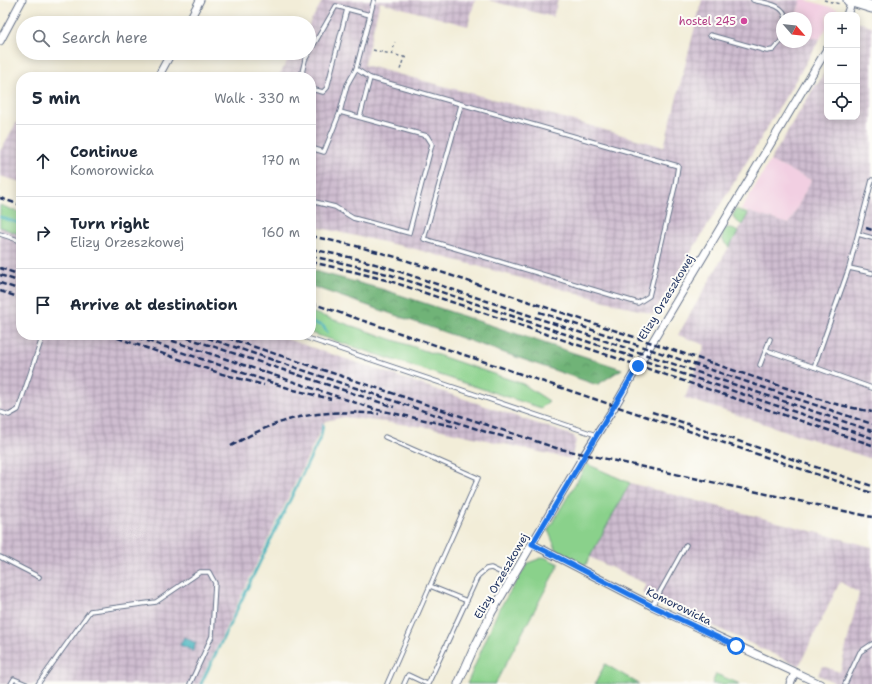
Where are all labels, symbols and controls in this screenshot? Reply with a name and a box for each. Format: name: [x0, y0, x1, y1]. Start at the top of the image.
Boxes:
north arrow: [776, 12, 812, 48]
map controls: [824, 12, 860, 120]
button: +: [824, 12, 860, 48]
place label: hostel 245: [679, 14, 736, 29]
search box: [16, 16, 316, 60]
marker: hostel 245: [739, 16, 749, 26]
icon: search: [30, 27, 52, 49]
text: Search here: [62, 28, 148, 48]
button: −: [824, 48, 860, 84]
button: locate: [824, 84, 860, 120]
text: 5 min: [32, 87, 80, 109]
text: Walk · 330 m: [214, 90, 300, 107]
text: Continue: [70, 142, 138, 162]
icon: ahead: [32, 150, 54, 172]
text: 170 m: [262, 152, 300, 169]
text: Komorowicka: [70, 162, 154, 179]
text: Turn right: [70, 214, 150, 234]
icon: right: [32, 222, 54, 244]
text: 160 m: [262, 224, 300, 241]
text: Elizy Orzeszkowej: [70, 234, 184, 251]
street label: Elizy Orzeszkowej: [635, 252, 698, 342]
icon: arrive: [32, 294, 54, 316]
text: Arrive at destination: [70, 295, 238, 315]
route end: [629, 357, 647, 375]
street label: Elizy Orzeszkowej: [471, 531, 532, 622]
street label: Komorowicka: [644, 584, 714, 629]
route start: [727, 637, 745, 655]

